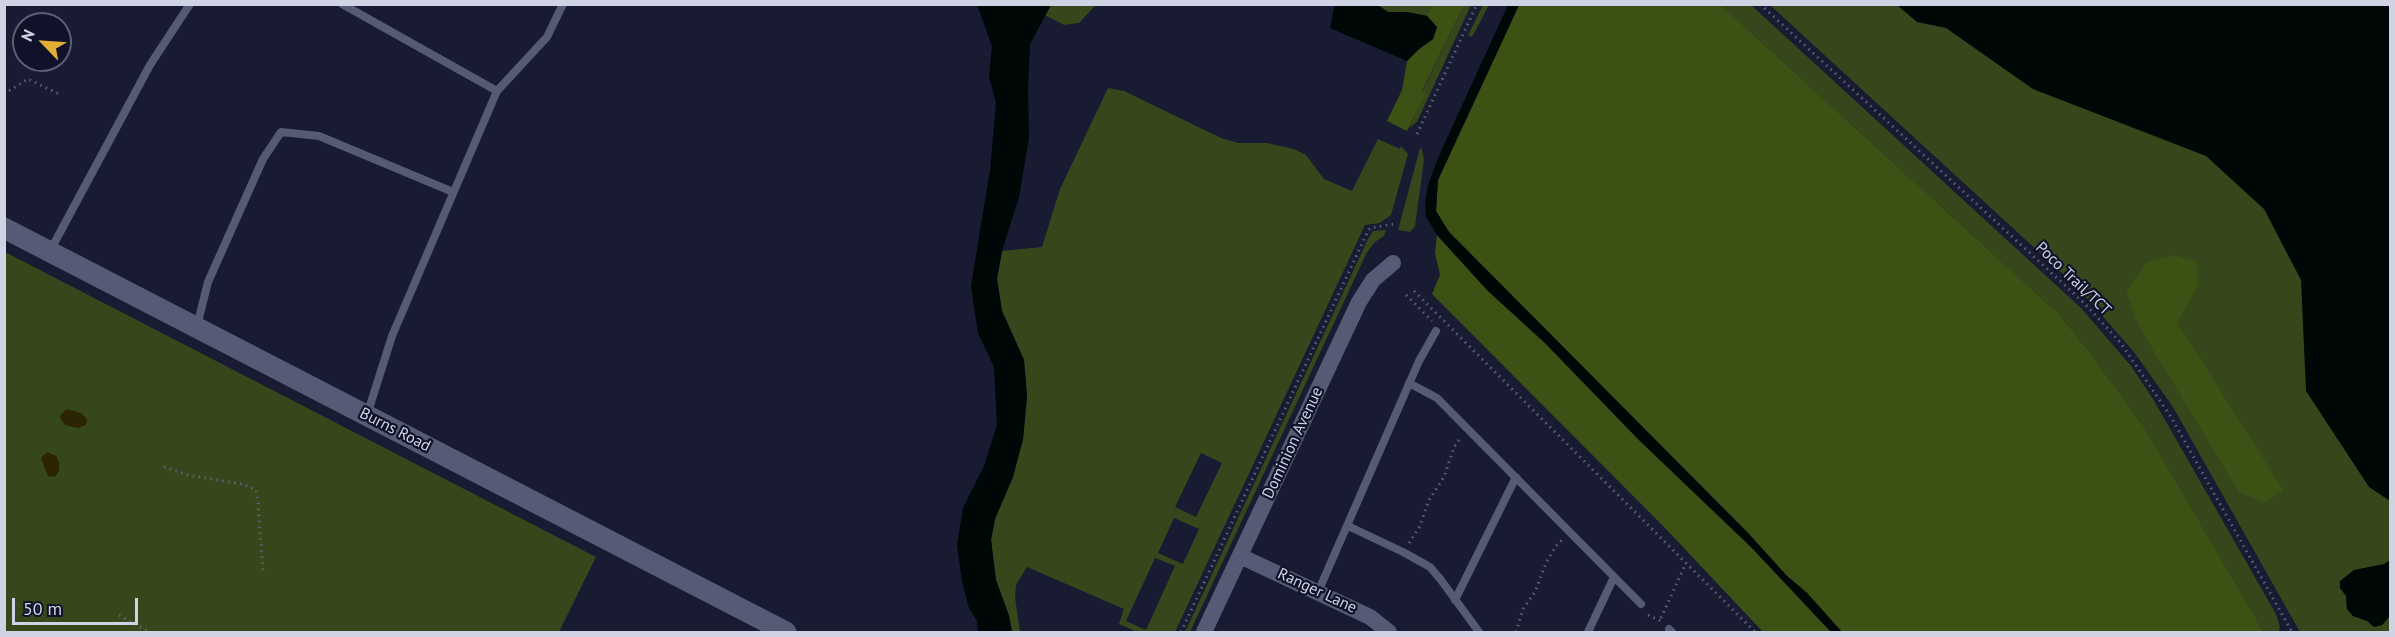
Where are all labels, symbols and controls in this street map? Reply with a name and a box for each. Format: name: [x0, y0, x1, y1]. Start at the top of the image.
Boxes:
north arrow: [12, 12, 72, 72]
text: N: [16, 26, 39, 44]
street label: Poco Trail/TCT: [2031, 238, 2115, 320]
street label: Dominion Avenue: [1259, 384, 1327, 502]
street label: Burns Road: [356, 404, 434, 456]
street label: Ranger Lane: [1274, 564, 1360, 618]
scale bar: [15, 586, 141, 624]
text: 50 m: [23, 597, 62, 620]

